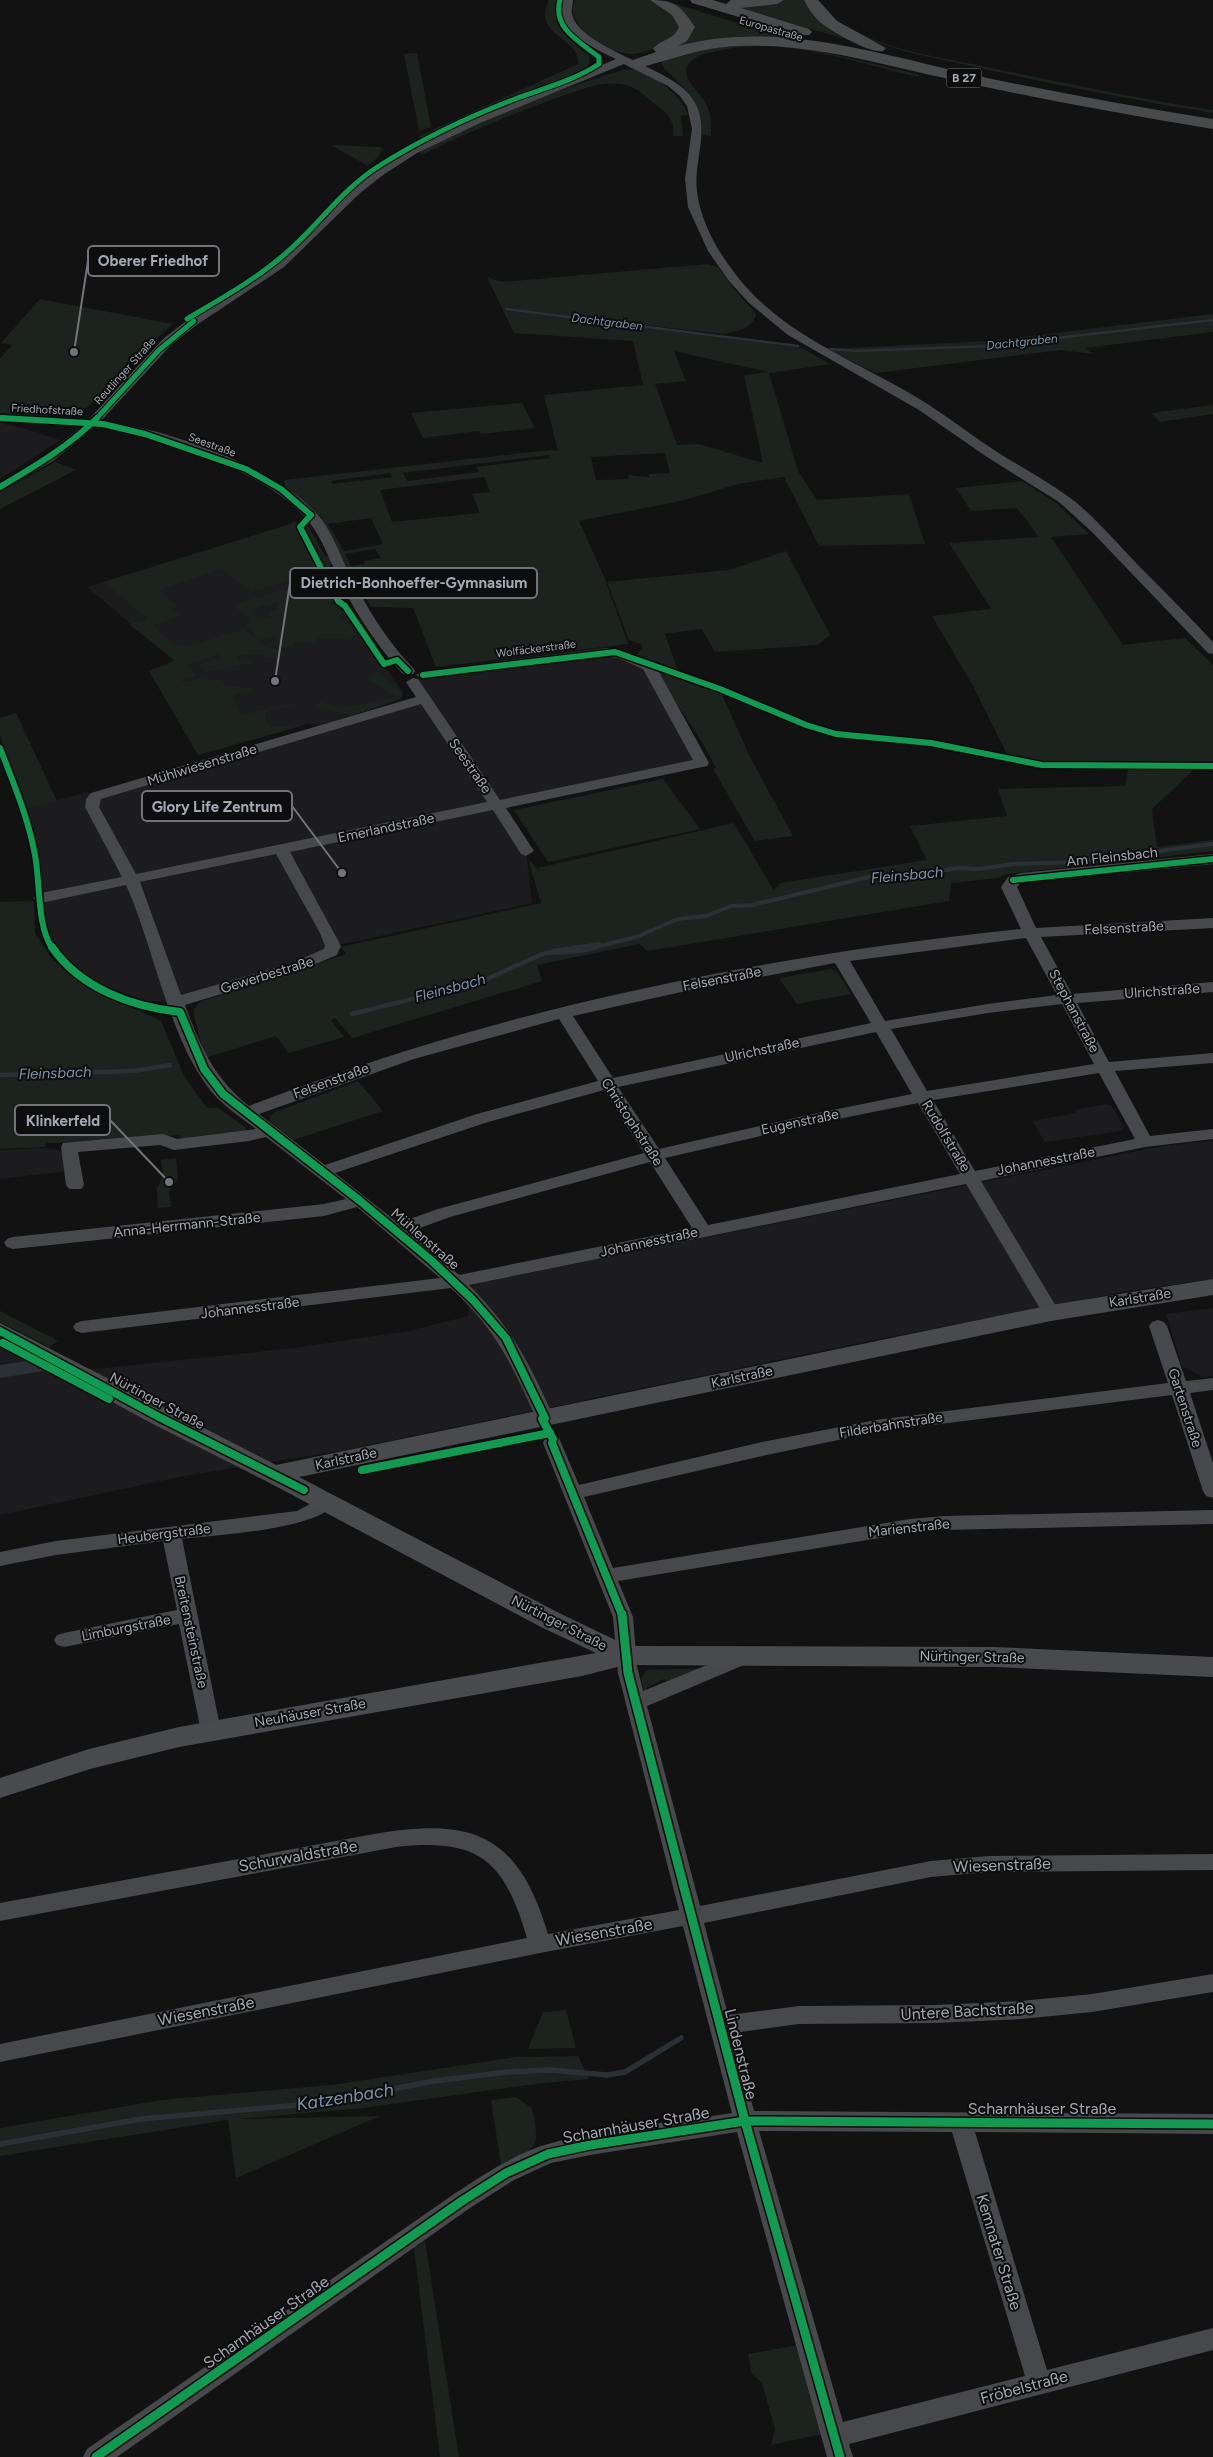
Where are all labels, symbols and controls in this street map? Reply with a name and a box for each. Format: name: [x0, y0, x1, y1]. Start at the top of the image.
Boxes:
street label: Europastraße: [738, 14, 804, 44]
road number: B 27: [946, 68, 982, 88]
callout: Oberer Friedhof: [88, 246, 219, 276]
text: Oberer Friedhof: [98, 252, 208, 270]
water label: Dachtgraben: [571, 311, 644, 333]
water label: Dachtgraben: [986, 331, 1059, 353]
street label: Reutlinger Straße: [92, 335, 158, 407]
street label: Friedhofstraße: [11, 402, 83, 418]
street label: Seestraße: [186, 430, 238, 460]
callout: Dietrich-Bonhoeffer-Gymnasium: [290, 568, 537, 598]
text: Dietrich-Bonhoeffer-Gymnasium: [301, 574, 527, 592]
street label: Wolfäckerstraße: [495, 638, 577, 660]
street label: Seestraße: [445, 735, 495, 797]
street label: Mühlwiesenstraße: [145, 740, 259, 790]
callout: Glory Life Zentrum: [142, 791, 292, 821]
text: Glory Life Zentrum: [152, 798, 282, 816]
street label: Emerlandstraße: [336, 809, 436, 847]
street label: Am Fleinsbach: [1066, 844, 1159, 870]
water label: Fleinsbach: [870, 863, 944, 887]
street label: Felsenstraße: [1084, 917, 1164, 939]
street label: Gewerbestraße: [218, 953, 316, 997]
street label: Felsenstraße: [681, 963, 763, 995]
street label: Stephanstraße: [1045, 966, 1103, 1056]
water label: Fleinsbach: [413, 970, 487, 1006]
street label: Ulrichstraße: [1124, 980, 1201, 1002]
street label: Ulrichstraße: [723, 1034, 801, 1066]
street label: Felsenstraße: [291, 1059, 372, 1103]
water label: Fleinsbach: [18, 1063, 92, 1083]
street label: Christophstraße: [597, 1075, 667, 1169]
street label: Rudolfstraße: [918, 1097, 974, 1175]
callout: Klinkerfeld: [15, 1105, 110, 1135]
street label: Eugenstraße: [760, 1105, 841, 1139]
text: Klinkerfeld: [26, 1112, 100, 1130]
street label: Johannesstraße: [996, 1143, 1097, 1179]
street label: Mühlenstraße: [387, 1205, 463, 1274]
street label: Anna-Herrmann-Straße: [113, 1209, 262, 1241]
street label: Johannesstraße: [599, 1223, 700, 1261]
street label: Karlstraße: [1108, 1285, 1173, 1311]
street label: Johannesstraße: [200, 1293, 301, 1322]
street label: Karlstraße: [710, 1362, 775, 1392]
street label: Gartenstraße: [1164, 1366, 1206, 1450]
street label: Nürtinger Straße: [107, 1369, 208, 1433]
street label: Filderbahnstraße: [838, 1408, 944, 1442]
street label: Karlstraße: [314, 1444, 379, 1474]
street label: Marienstraße: [868, 1515, 951, 1541]
street label: Heubergstraße: [116, 1520, 212, 1548]
street label: Breitensteinstraße: [171, 1574, 211, 1690]
street label: Nürtinger Straße: [508, 1592, 610, 1655]
street label: Limburgstraße: [80, 1611, 172, 1645]
street label: Nürtinger Straße: [919, 1648, 1025, 1666]
street label: Neuhäuser Straße: [253, 1695, 367, 1731]
street label: Schurwaldstraße: [237, 1836, 359, 1876]
street label: Wiesenstraße: [953, 1854, 1051, 1876]
street label: Wiesenstraße: [554, 1914, 654, 1950]
street label: Wiesenstraße: [156, 1992, 256, 2030]
street label: Untere Bachstraße: [900, 1998, 1034, 2024]
street label: Lindenstraße: [721, 2007, 762, 2102]
water label: Katzenbach: [295, 2078, 395, 2116]
street label: Scharnhäuser Straße: [968, 2099, 1117, 2118]
street label: Scharnhäuser Straße: [561, 2103, 711, 2147]
street label: Kemnater Straße: [972, 2192, 1026, 2313]
street label: Scharnhäuser Straße: [200, 2271, 333, 2372]
street label: Fröbelstraße: [978, 2366, 1070, 2408]

